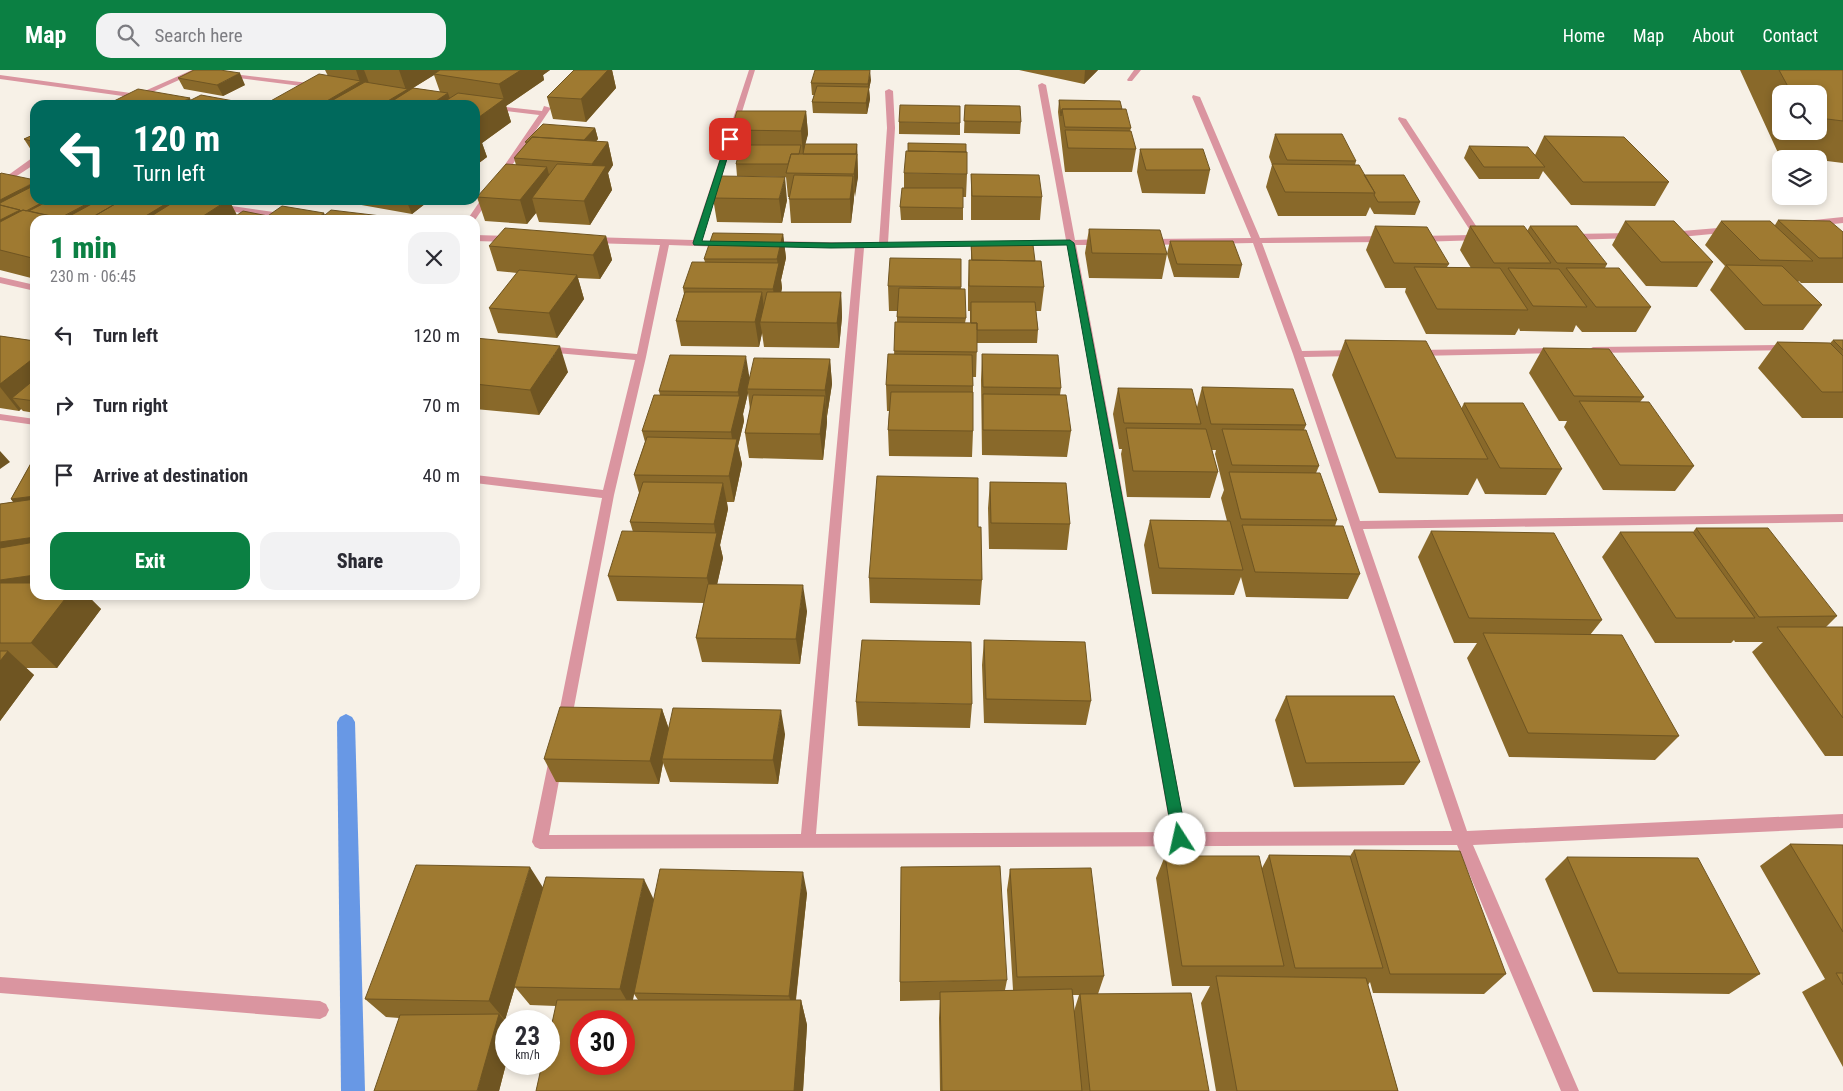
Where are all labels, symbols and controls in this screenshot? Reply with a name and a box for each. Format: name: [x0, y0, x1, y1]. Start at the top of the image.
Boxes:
search box: [96, 13, 446, 58]
text: Map: [25, 21, 66, 49]
icon: search: [114, 21, 142, 49]
text: Search here: [154, 24, 243, 47]
text: Home: [1563, 25, 1605, 46]
text: Map: [1633, 25, 1664, 46]
text: About: [1692, 25, 1734, 46]
text: Contact: [1762, 25, 1818, 46]
map controls: [1772, 85, 1827, 205]
button: search: [1772, 85, 1827, 140]
pin: [709, 118, 751, 160]
text: 120 m: [133, 119, 220, 160]
icon: left: [50, 120, 115, 185]
icon: arrive: [716, 125, 744, 153]
button: layers: [1772, 150, 1827, 205]
text: Turn left: [133, 161, 205, 186]
text: 1 min: [50, 230, 117, 265]
button: close: [408, 232, 460, 284]
text: 230 m · 06:45: [50, 267, 136, 286]
icon: left: [50, 321, 78, 349]
text: Turn left: [93, 324, 158, 347]
text: 120 m: [413, 324, 460, 347]
icon: right: [50, 391, 78, 419]
text: Turn right: [93, 394, 168, 417]
text: 70 m: [423, 394, 460, 417]
icon: arrive: [50, 461, 78, 489]
text: Arrive at destination: [93, 464, 248, 487]
text: 40 m: [423, 464, 460, 487]
button: Exit: [50, 532, 250, 590]
button: Share: [260, 532, 460, 590]
position arrow: [1153, 812, 1205, 864]
speed limit sign: 30: [570, 1010, 635, 1075]
text: 23: [515, 1022, 540, 1051]
text: km/h: [515, 1048, 540, 1062]

